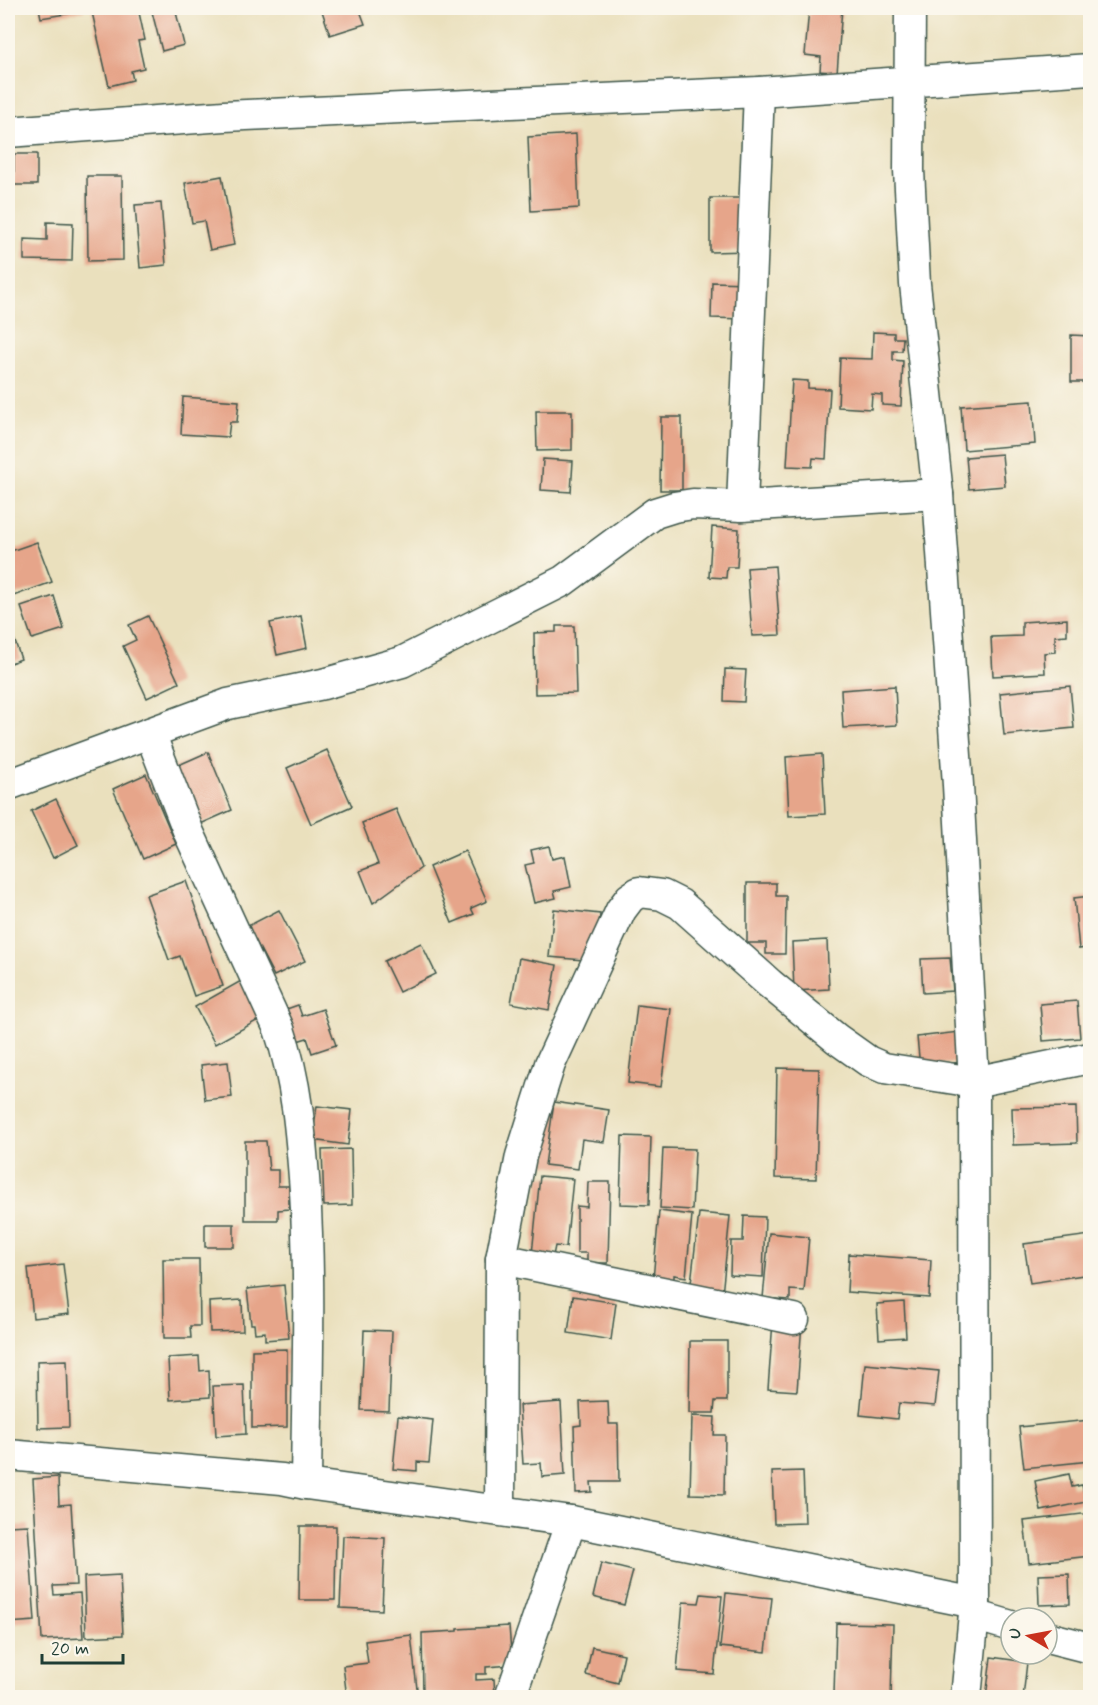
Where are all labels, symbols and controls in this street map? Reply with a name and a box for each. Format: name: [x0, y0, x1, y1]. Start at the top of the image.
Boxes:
north arrow: [999, 1606, 1059, 1666]
scale bar: [42, 1627, 123, 1665]
text: U: [1004, 1627, 1027, 1641]
text: 20 m: [51, 1637, 89, 1661]

